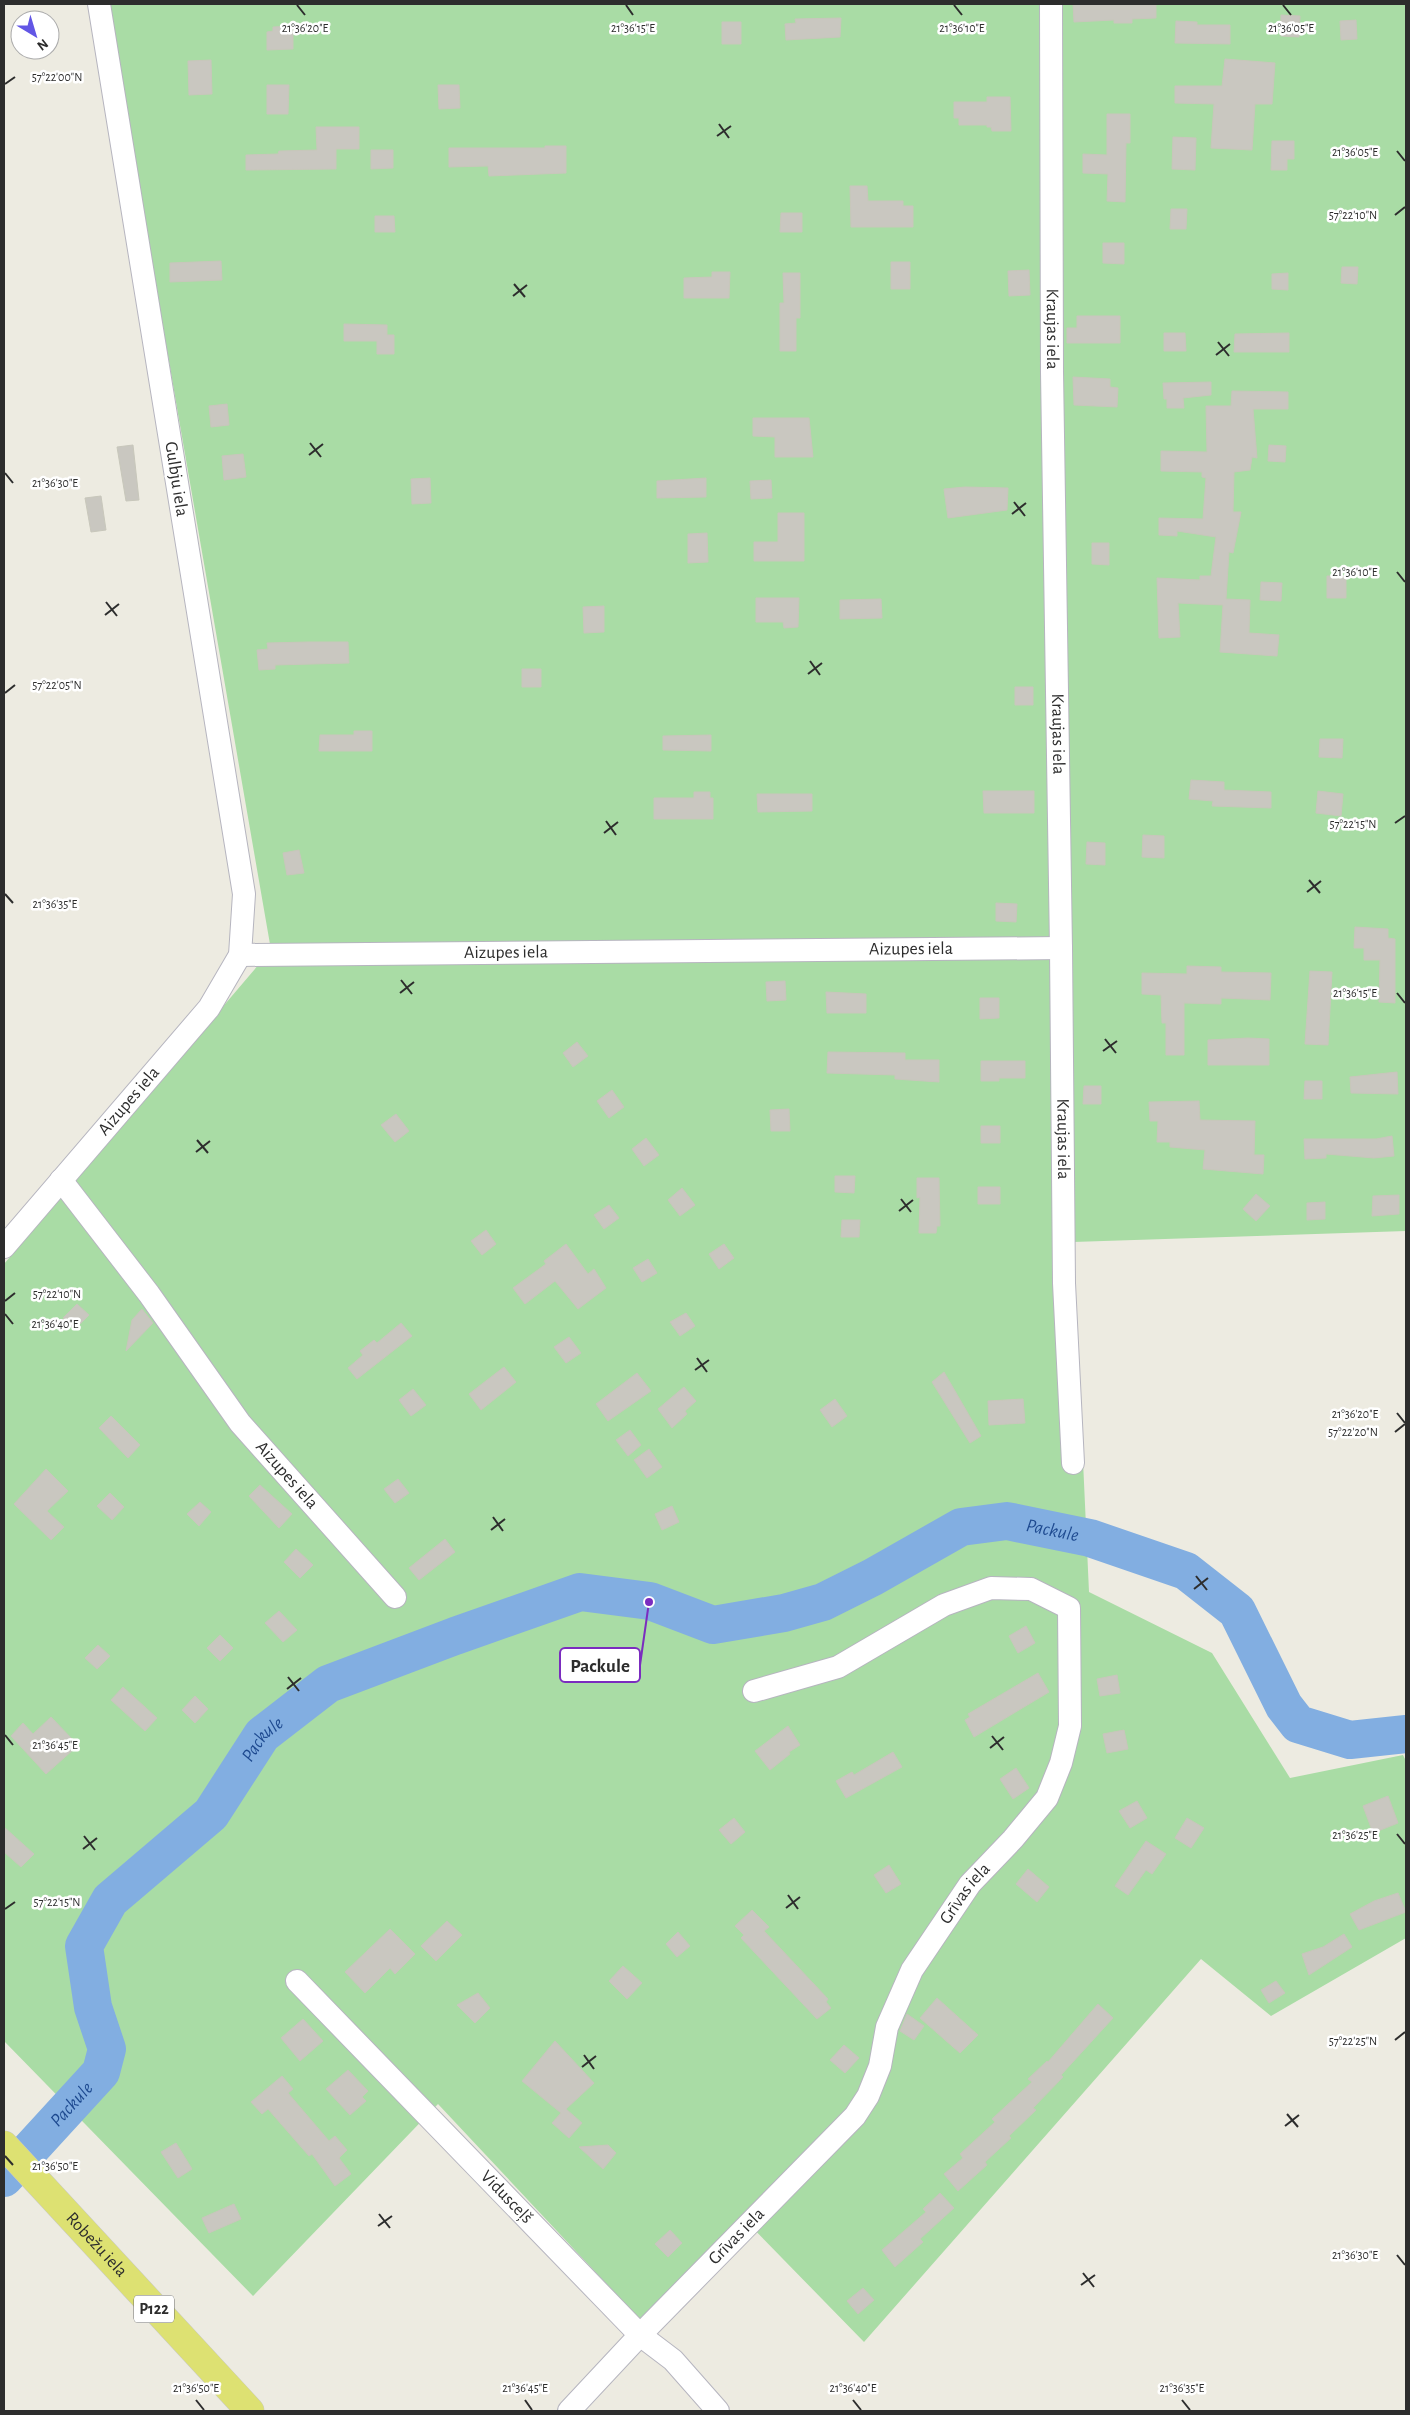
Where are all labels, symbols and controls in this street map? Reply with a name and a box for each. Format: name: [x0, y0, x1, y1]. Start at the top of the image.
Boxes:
north arrow: [10, 10, 60, 60]
text: 21°36'20"E: [282, 22, 329, 34]
text: 21°36'15"E: [611, 22, 655, 34]
text: 21°36'10"E: [939, 22, 985, 34]
text: 21°36'05"E: [1268, 22, 1314, 34]
text: N: [34, 36, 51, 53]
text: 57°22'00"N: [32, 71, 82, 83]
text: 21°36'05"E: [1332, 146, 1378, 158]
text: 57°22'10"N: [1329, 209, 1377, 221]
street label: Kraujas iela: [1043, 288, 1061, 370]
street label: Gulbju iela: [161, 440, 191, 518]
text: 21°36'30"E: [32, 477, 78, 489]
text: 21°36'10"E: [1332, 566, 1378, 578]
text: 57°22'05"N: [32, 679, 82, 691]
street label: Kraujas iela: [1048, 693, 1067, 775]
text: 57°22'15"N: [1329, 818, 1377, 830]
text: 21°36'35"E: [33, 898, 78, 910]
street label: Aizupes iela: [869, 940, 953, 959]
street label: Aizupes iela: [464, 943, 548, 962]
text: 21°36'15"E: [1333, 987, 1377, 999]
street label: Aizupes iela: [95, 1064, 163, 1139]
street label: Kraujas iela: [1053, 1098, 1072, 1180]
text: 57°22'10"N: [33, 1288, 81, 1300]
text: 21°36'40"E: [32, 1318, 79, 1330]
text: 21°36'20"E: [1332, 1408, 1379, 1420]
text: 57°22'20"N: [1328, 1426, 1378, 1438]
street label: Aizupes iela: [252, 1438, 321, 1513]
water label: Packule: [1025, 1516, 1080, 1545]
callout: Packule: [560, 1648, 640, 1682]
text: Packule: [570, 1657, 630, 1676]
water label: Packule: [238, 1713, 286, 1765]
text: 21°36'45"E: [32, 1739, 78, 1751]
text: 21°36'25"E: [1332, 1829, 1378, 1841]
street label: Grīvas iela: [937, 1860, 994, 1927]
text: 57°22'15"N: [33, 1896, 81, 1908]
text: 57°22'25"N: [1329, 2035, 1377, 2047]
water label: Packule: [47, 2078, 96, 2130]
text: 21°36'50"E: [32, 2160, 78, 2172]
street label: Vidusceļš: [477, 2167, 536, 2227]
street label: Grīvas iela: [705, 2205, 768, 2268]
street label: Robežu iela: [62, 2209, 130, 2281]
text: 21°36'30"E: [1332, 2249, 1378, 2261]
road number: P122: [134, 2296, 174, 2322]
text: 21°36'50"E: [173, 2382, 219, 2394]
text: 21°36'45"E: [502, 2382, 548, 2394]
text: 21°36'40"E: [830, 2382, 877, 2394]
text: 21°36'35"E: [1160, 2382, 1205, 2394]

